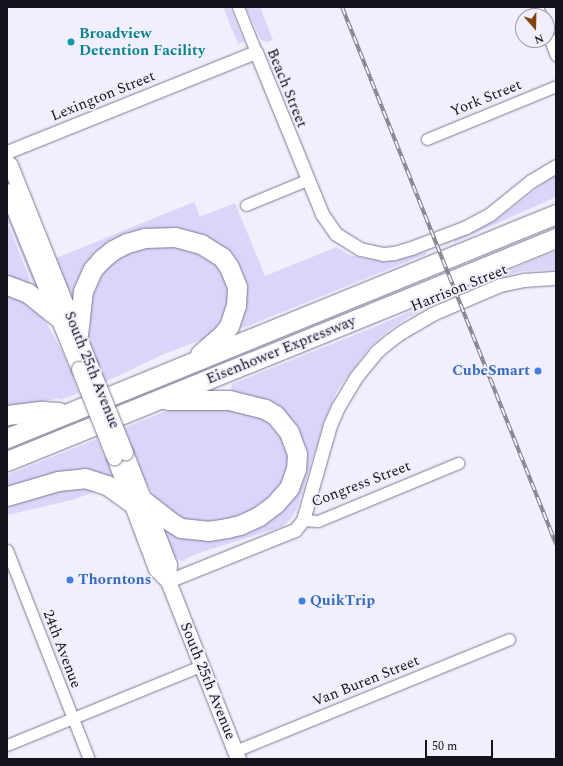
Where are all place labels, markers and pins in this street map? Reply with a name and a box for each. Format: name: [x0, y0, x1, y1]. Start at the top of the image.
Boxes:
place label: Broadview Detention Facility: [79, 24, 205, 59]
marker: Broadview Detention Facility: [66, 37, 76, 47]
place label: CubeSmart: [452, 362, 530, 380]
marker: CubeSmart: [533, 366, 543, 376]
place label: Thorntons: [78, 571, 151, 589]
marker: Thorntons: [65, 575, 75, 585]
place label: QuikTrip: [310, 592, 375, 610]
marker: QuikTrip: [297, 596, 307, 606]

